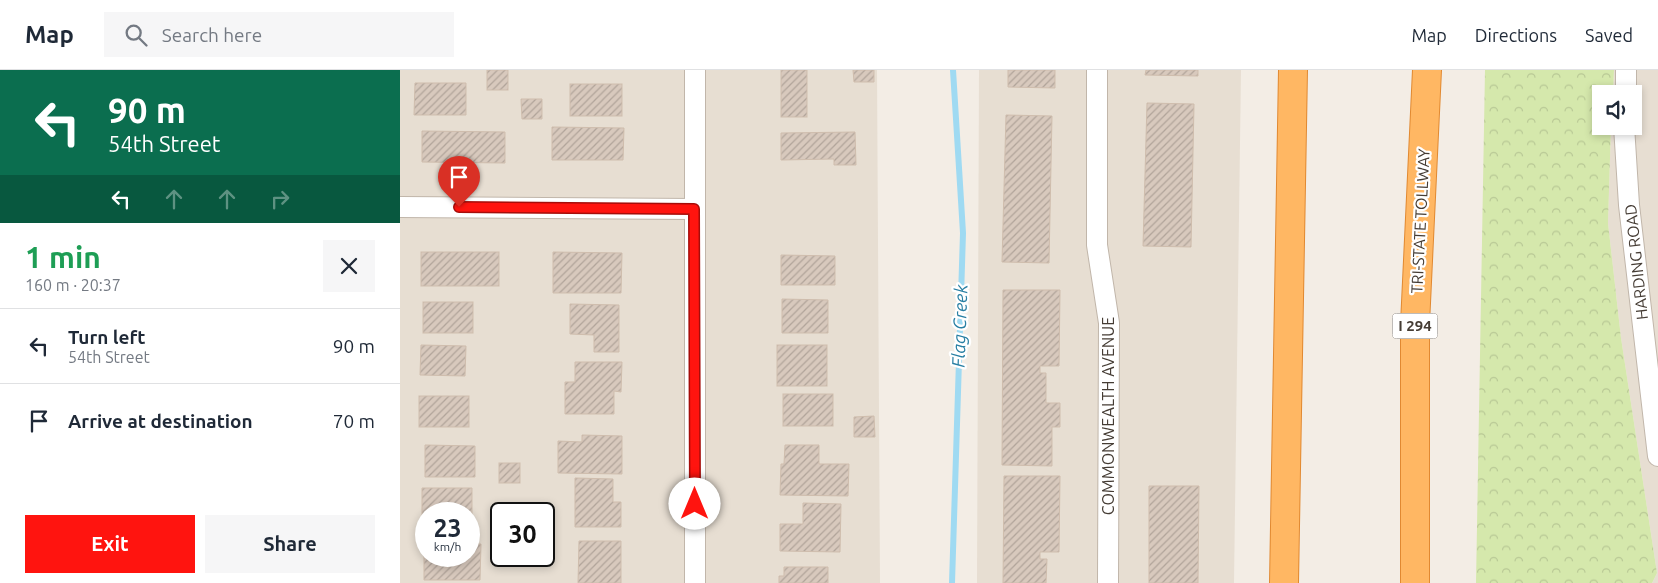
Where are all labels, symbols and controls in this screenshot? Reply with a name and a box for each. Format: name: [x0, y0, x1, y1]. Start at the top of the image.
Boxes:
search box: [104, 12, 454, 57]
text: Map: [25, 21, 74, 48]
icon: search: [122, 21, 150, 49]
text: Search here: [162, 24, 262, 46]
text: Map: [1411, 25, 1447, 45]
text: Directions: [1475, 25, 1557, 45]
text: Saved: [1585, 25, 1633, 45]
map controls: [1592, 85, 1642, 135]
button: sound: [1592, 85, 1642, 135]
icon: left: [25, 90, 90, 155]
text: 90 m: [108, 90, 186, 130]
text: 54th Street: [108, 131, 221, 156]
street label: TRI-STATE TOLLWAY: [1407, 147, 1433, 294]
pin: [438, 156, 480, 207]
icon: arrive: [445, 163, 473, 191]
icon: left: [107, 185, 135, 213]
icon: ahead: [160, 185, 188, 213]
icon: ahead: [213, 185, 241, 213]
icon: right: [266, 185, 294, 213]
street label: HARDING ROAD: [1621, 203, 1651, 321]
text: 1 min: [25, 240, 101, 274]
button: close: [323, 240, 375, 292]
text: 160 m · 20:37: [25, 276, 121, 294]
water label: Flag Creek: [948, 283, 970, 368]
road number: I 294: [1392, 314, 1438, 338]
street label: COMMONWEALTH AVENUE: [1099, 317, 1117, 515]
text: Turn left: [68, 326, 146, 348]
icon: left: [25, 332, 53, 360]
text: 90 m: [333, 335, 375, 357]
text: 54th Street: [68, 348, 150, 366]
icon: arrive: [25, 407, 53, 435]
text: Arrive at destination: [68, 410, 253, 432]
text: 70 m: [333, 410, 375, 432]
position arrow: [668, 477, 720, 529]
speed limit sign: 30: [490, 502, 555, 567]
text: 23: [433, 514, 462, 542]
button: Exit: [25, 515, 195, 573]
button: Share: [205, 515, 375, 573]
text: km/h: [434, 540, 461, 553]

